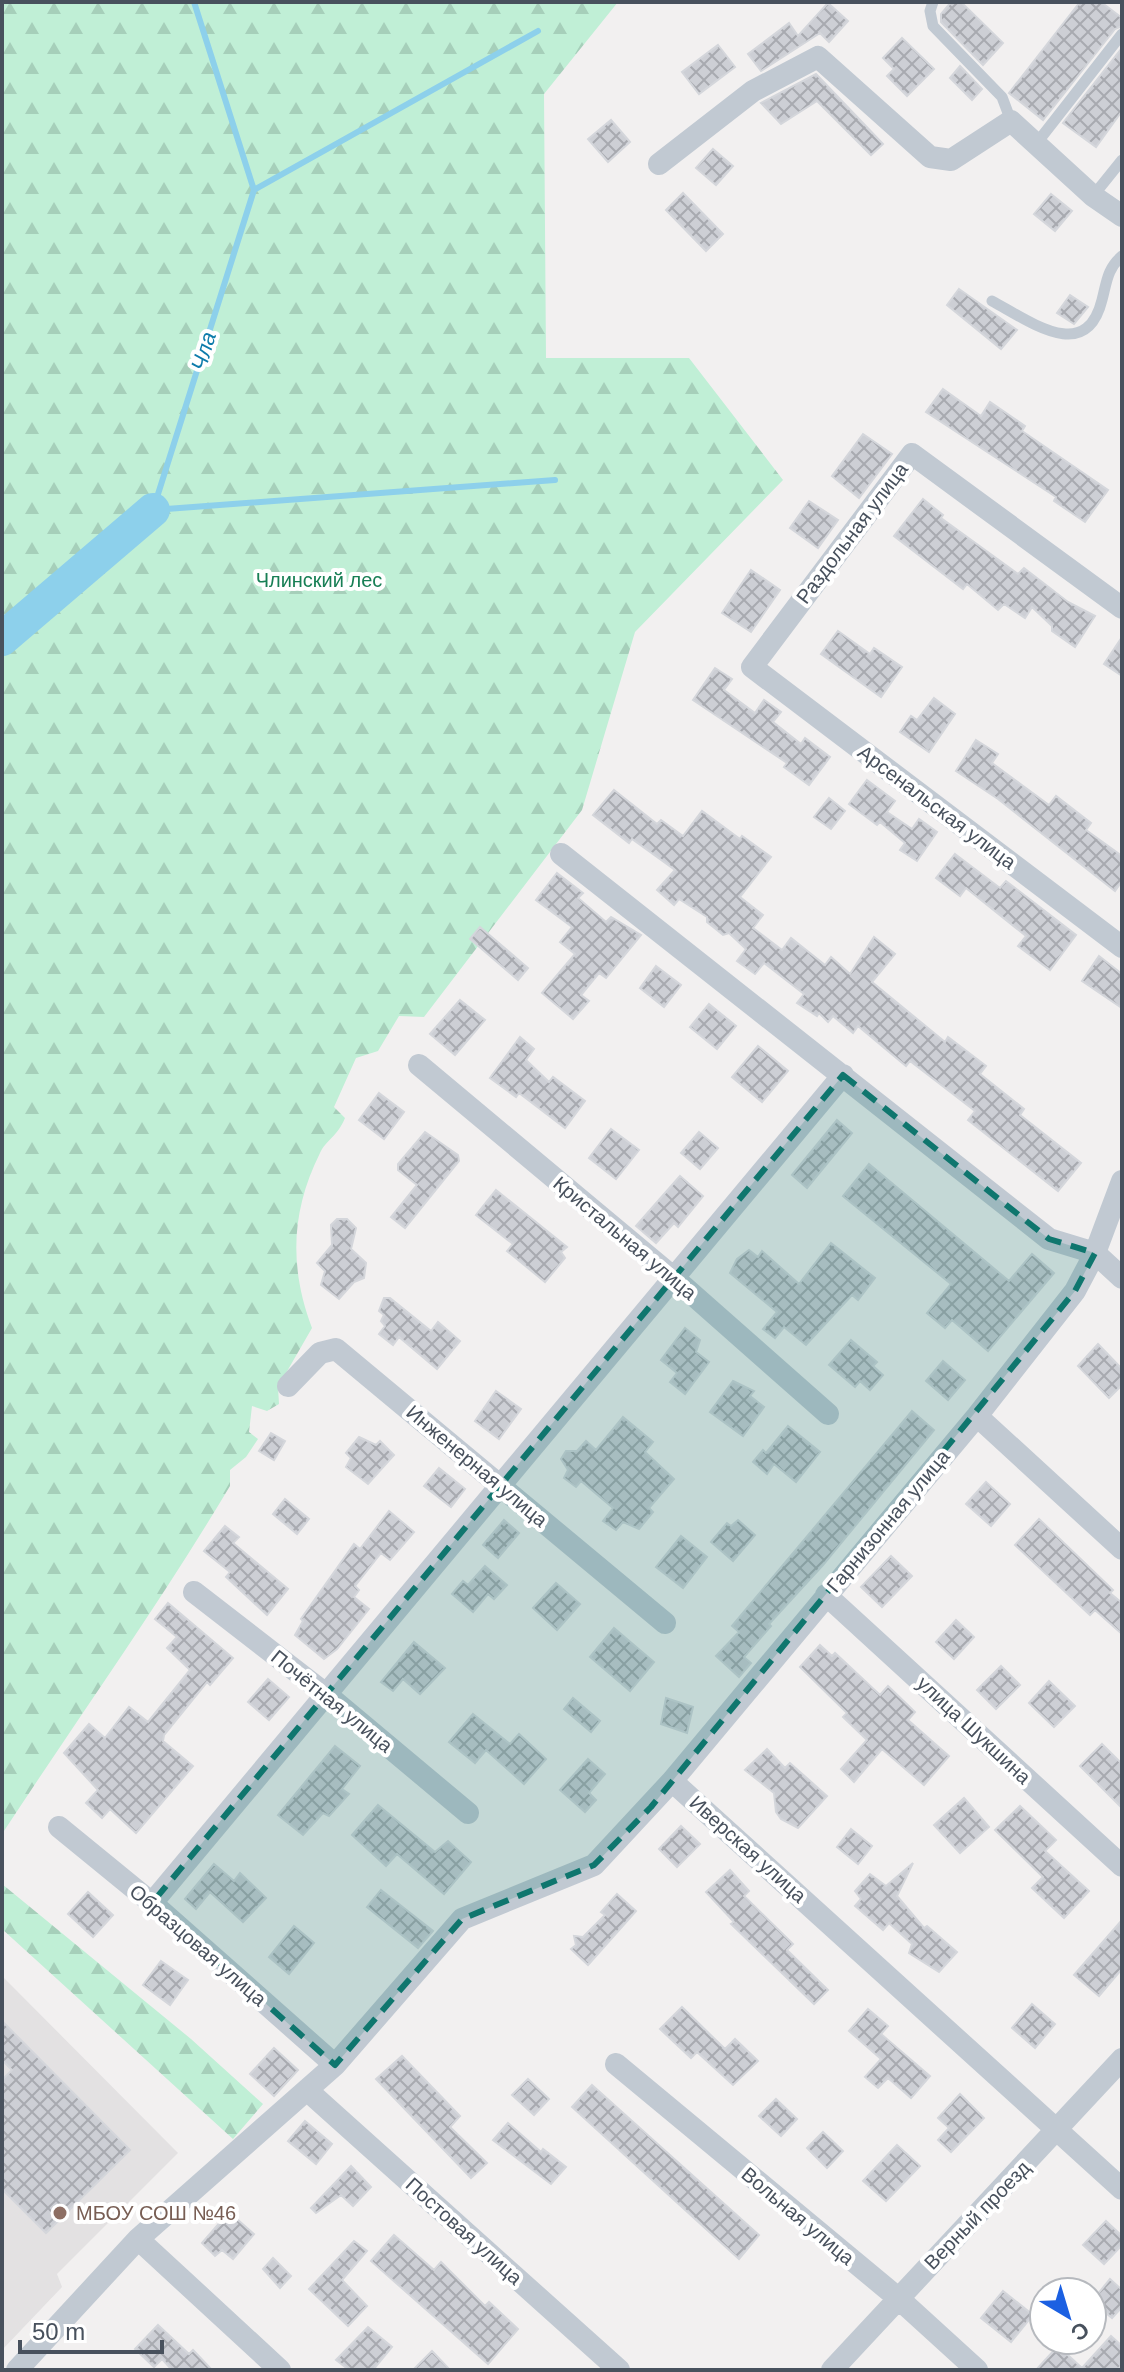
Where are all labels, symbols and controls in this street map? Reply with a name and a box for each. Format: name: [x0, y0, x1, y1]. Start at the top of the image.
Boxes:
water label: Чла: [186, 329, 221, 374]
street label: Раздольная улица: [792, 458, 913, 608]
park label: Члинский лес: [256, 569, 382, 591]
street label: Арсенальская улица: [854, 741, 1021, 874]
street label: Кристальная улица: [549, 1172, 702, 1305]
street label: Инженерная улица: [402, 1401, 552, 1532]
street label: Гарнизонная улица: [822, 1445, 954, 1597]
street label: Почётная улица: [267, 1645, 398, 1757]
street label: улица Шукшина: [913, 1672, 1036, 1789]
street label: Иверская улица: [685, 1791, 811, 1908]
street label: Образцовая улица: [125, 1880, 271, 2011]
street label: Верный проезд: [920, 2156, 1034, 2274]
street label: Вольная улица: [737, 2163, 859, 2270]
street label: Постовая улица: [401, 2173, 527, 2289]
place label: МБОУ СОШ №46: [76, 2202, 236, 2224]
marker: МБОУ СОШ №46: [51, 2204, 69, 2222]
north arrow: [1028, 2276, 1108, 2356]
scale bar: [20, 2304, 162, 2354]
text: С: [1066, 2317, 1094, 2346]
text: 50 m: [32, 2318, 85, 2345]

